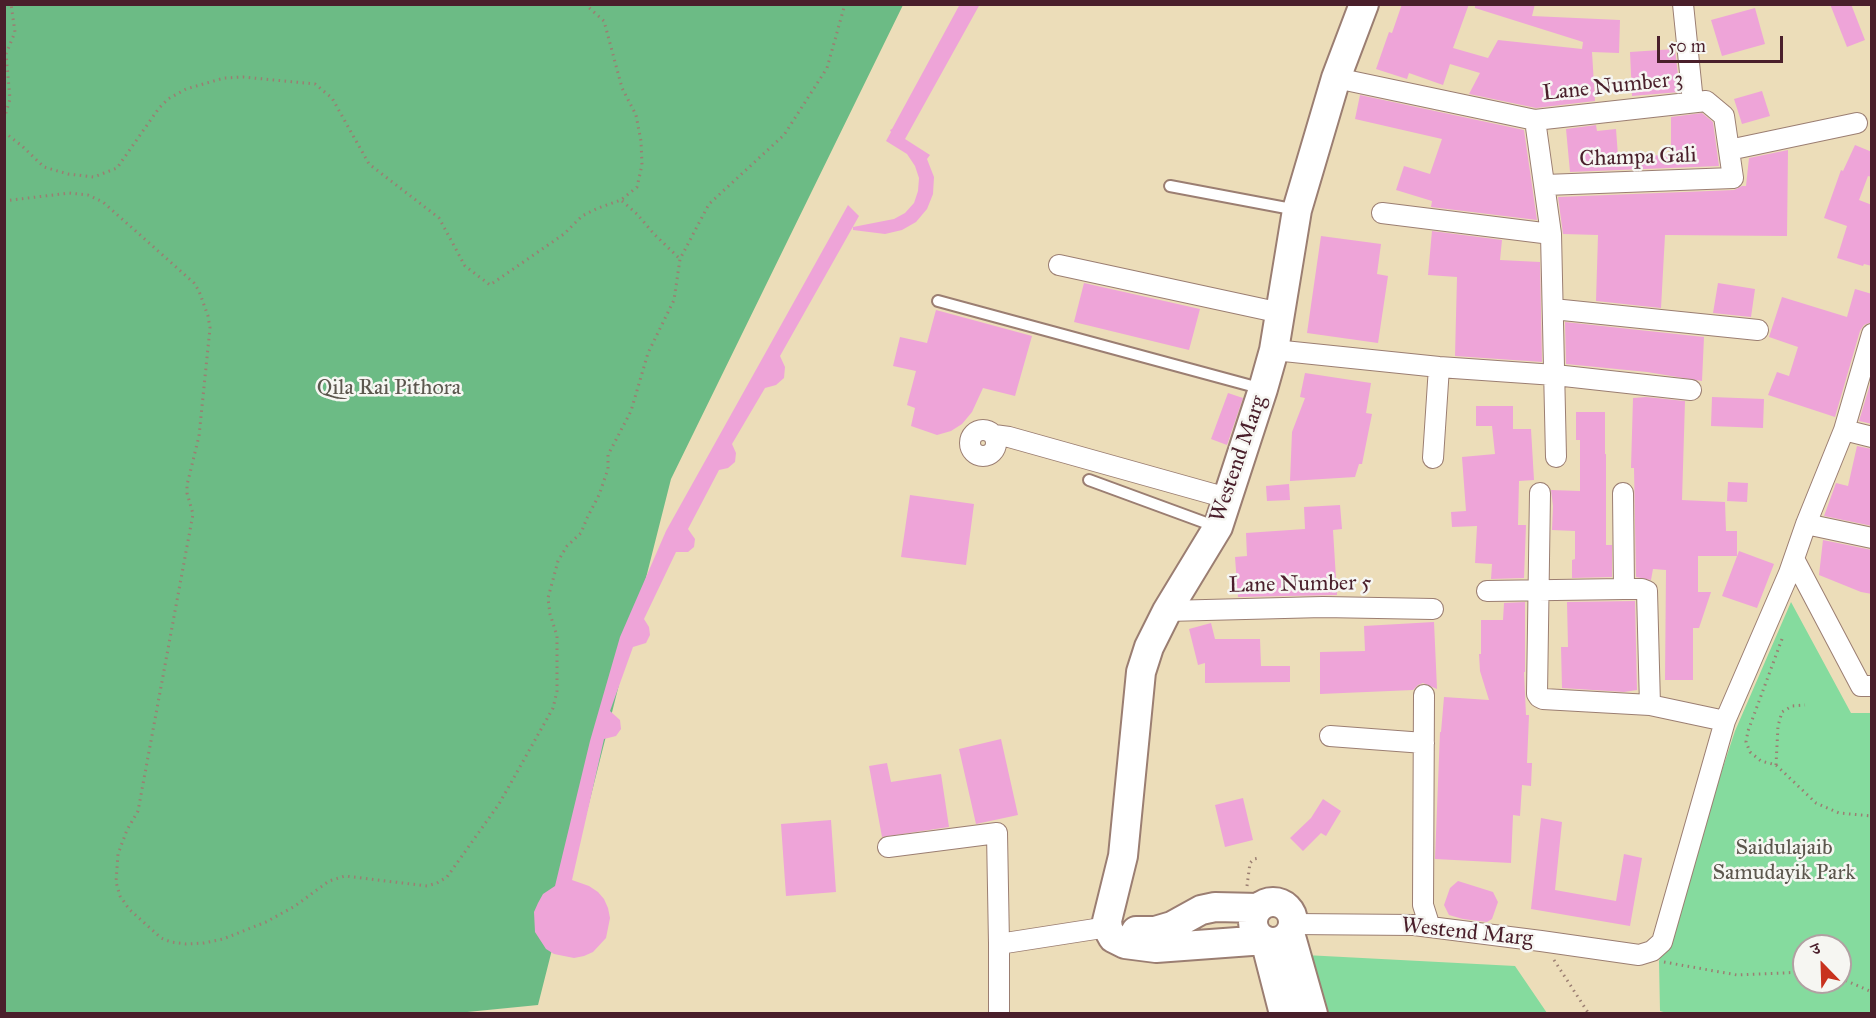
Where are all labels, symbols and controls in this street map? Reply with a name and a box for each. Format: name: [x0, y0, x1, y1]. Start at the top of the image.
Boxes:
scale bar: [1660, 24, 1786, 62]
text: 50 m: [1668, 35, 1706, 57]
street label: Lane Number 3: [1541, 66, 1685, 108]
street label: Champa Gali: [1579, 143, 1697, 173]
park label: Qila Rai Pithora: [317, 376, 461, 402]
street label: Westend Marg: [1205, 392, 1273, 526]
street label: Lane Number 5: [1228, 571, 1372, 599]
park label: Saidulajaib Samudayik Park: [1712, 836, 1856, 888]
street label: Westend Marg: [1400, 913, 1534, 953]
north arrow: [1792, 934, 1852, 994]
text: उ: [1808, 938, 1823, 959]

